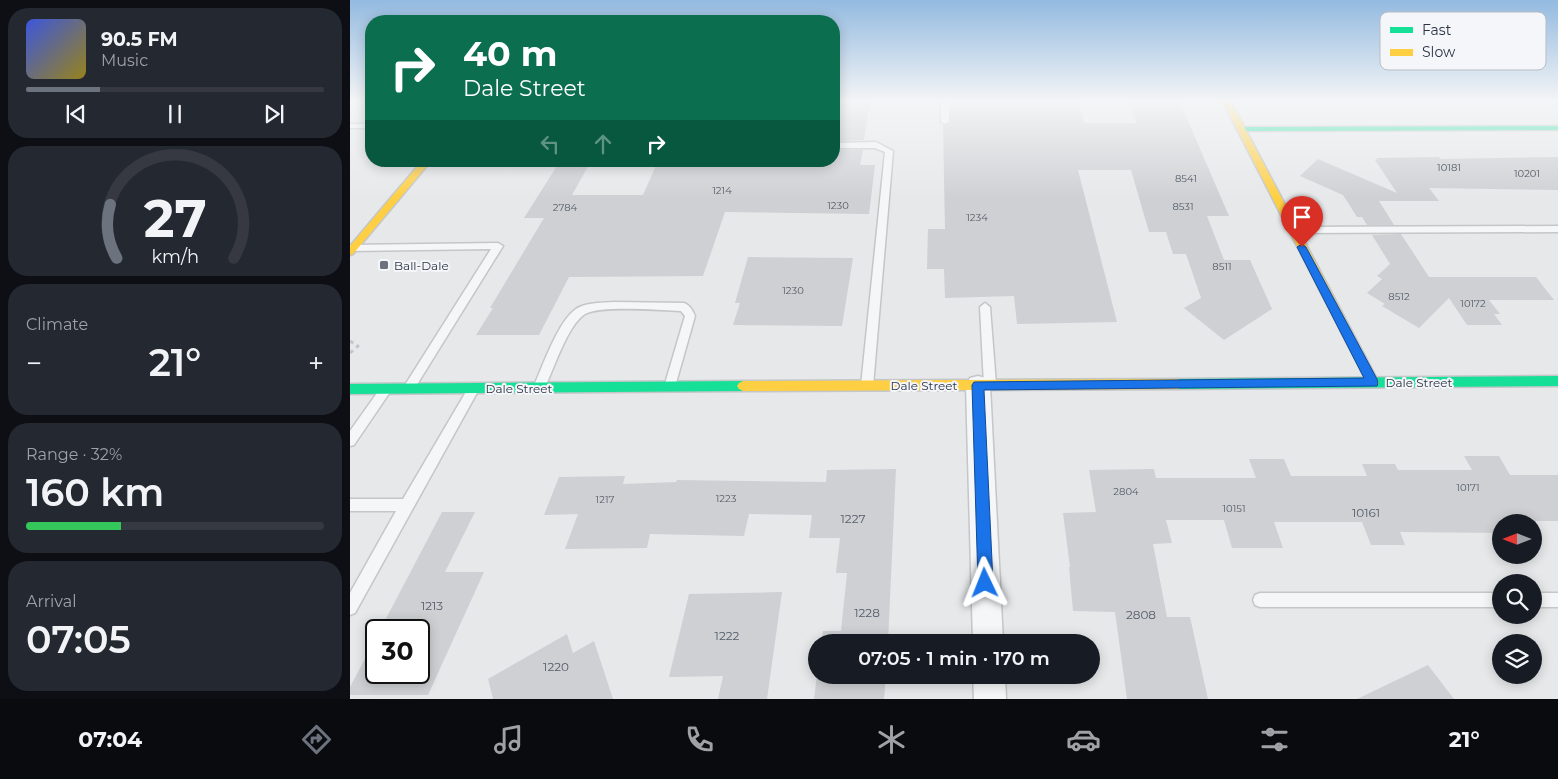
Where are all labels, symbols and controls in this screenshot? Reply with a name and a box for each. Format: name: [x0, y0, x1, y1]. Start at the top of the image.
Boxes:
legend: [1380, 12, 1546, 70]
text: Fast: [1422, 21, 1452, 39]
text: 90.5 FM: [101, 28, 178, 51]
text: 40 m: [463, 32, 558, 75]
icon: right: [380, 35, 445, 100]
text: Slow: [1422, 43, 1456, 61]
text: Music: [101, 51, 148, 70]
text: Dale Street: [463, 75, 586, 102]
icon: previous: [62, 100, 90, 128]
icon: pause: [161, 100, 189, 128]
icon: next: [260, 100, 288, 128]
icon: left: [536, 130, 564, 158]
icon: ahead: [589, 130, 617, 158]
icon: right: [642, 130, 670, 158]
house number: 10181: [1437, 161, 1461, 174]
house number: 10201: [1514, 167, 1540, 180]
house number: 8541: [1175, 172, 1197, 185]
house number: 1214: [712, 184, 732, 197]
text: 27: [144, 187, 206, 250]
pin: [1281, 196, 1323, 247]
house number: 1230: [827, 199, 849, 212]
house number: 8531: [1172, 200, 1194, 213]
house number: 2784: [553, 201, 578, 214]
icon: arrive: [1288, 203, 1316, 231]
house number: 1234: [966, 211, 988, 224]
text: km/h: [151, 246, 199, 267]
place label: Ball-Dale: [394, 258, 449, 273]
marker: Ball-Dale: [378, 259, 390, 271]
house number: 8511: [1212, 260, 1232, 273]
house number: 1230: [782, 284, 804, 297]
house number: 8512: [1388, 290, 1410, 303]
house number: 10172: [1460, 297, 1486, 310]
text: Climate: [26, 315, 88, 334]
text: 21°: [149, 339, 201, 386]
text: −: [26, 346, 42, 380]
text: +: [308, 346, 324, 380]
street label: Dale Street: [1386, 375, 1453, 390]
street label: Dale Street: [891, 378, 958, 393]
street label: Dale Street: [486, 381, 553, 396]
text: Range · 32%: [26, 445, 122, 464]
text: 160 km: [26, 469, 164, 516]
house number: 10171: [1456, 481, 1480, 494]
house number: 2804: [1113, 485, 1139, 498]
house number: 1223: [716, 492, 737, 505]
house number: 1217: [596, 493, 615, 506]
house number: 10151: [1222, 502, 1246, 515]
house number: 10161: [1352, 505, 1380, 520]
house number: 1227: [840, 511, 866, 526]
north arrow: [1492, 514, 1542, 564]
map controls: [1492, 514, 1542, 684]
position arrow: [958, 556, 1010, 608]
button: search: [1492, 574, 1542, 624]
text: Arrival: [26, 592, 76, 611]
house number: 1213: [421, 598, 443, 613]
house number: 1228: [854, 605, 880, 620]
house number: 2808: [1126, 607, 1156, 622]
text: 07:05: [26, 616, 131, 663]
speed limit sign: 30: [365, 619, 430, 684]
house number: 1222: [715, 628, 740, 643]
button: layers: [1492, 634, 1542, 684]
text: 07:05 · 1 min · 170 m: [858, 647, 1050, 670]
house number: 1220: [543, 659, 569, 674]
icon: directions: [299, 722, 334, 757]
icon: music: [491, 722, 526, 757]
icon: phone: [682, 722, 717, 757]
icon: climate: [874, 722, 909, 757]
icon: car: [1066, 722, 1101, 757]
icon: filters: [1257, 722, 1292, 757]
text: 07:04: [78, 726, 142, 753]
text: 21°: [1449, 726, 1480, 753]

